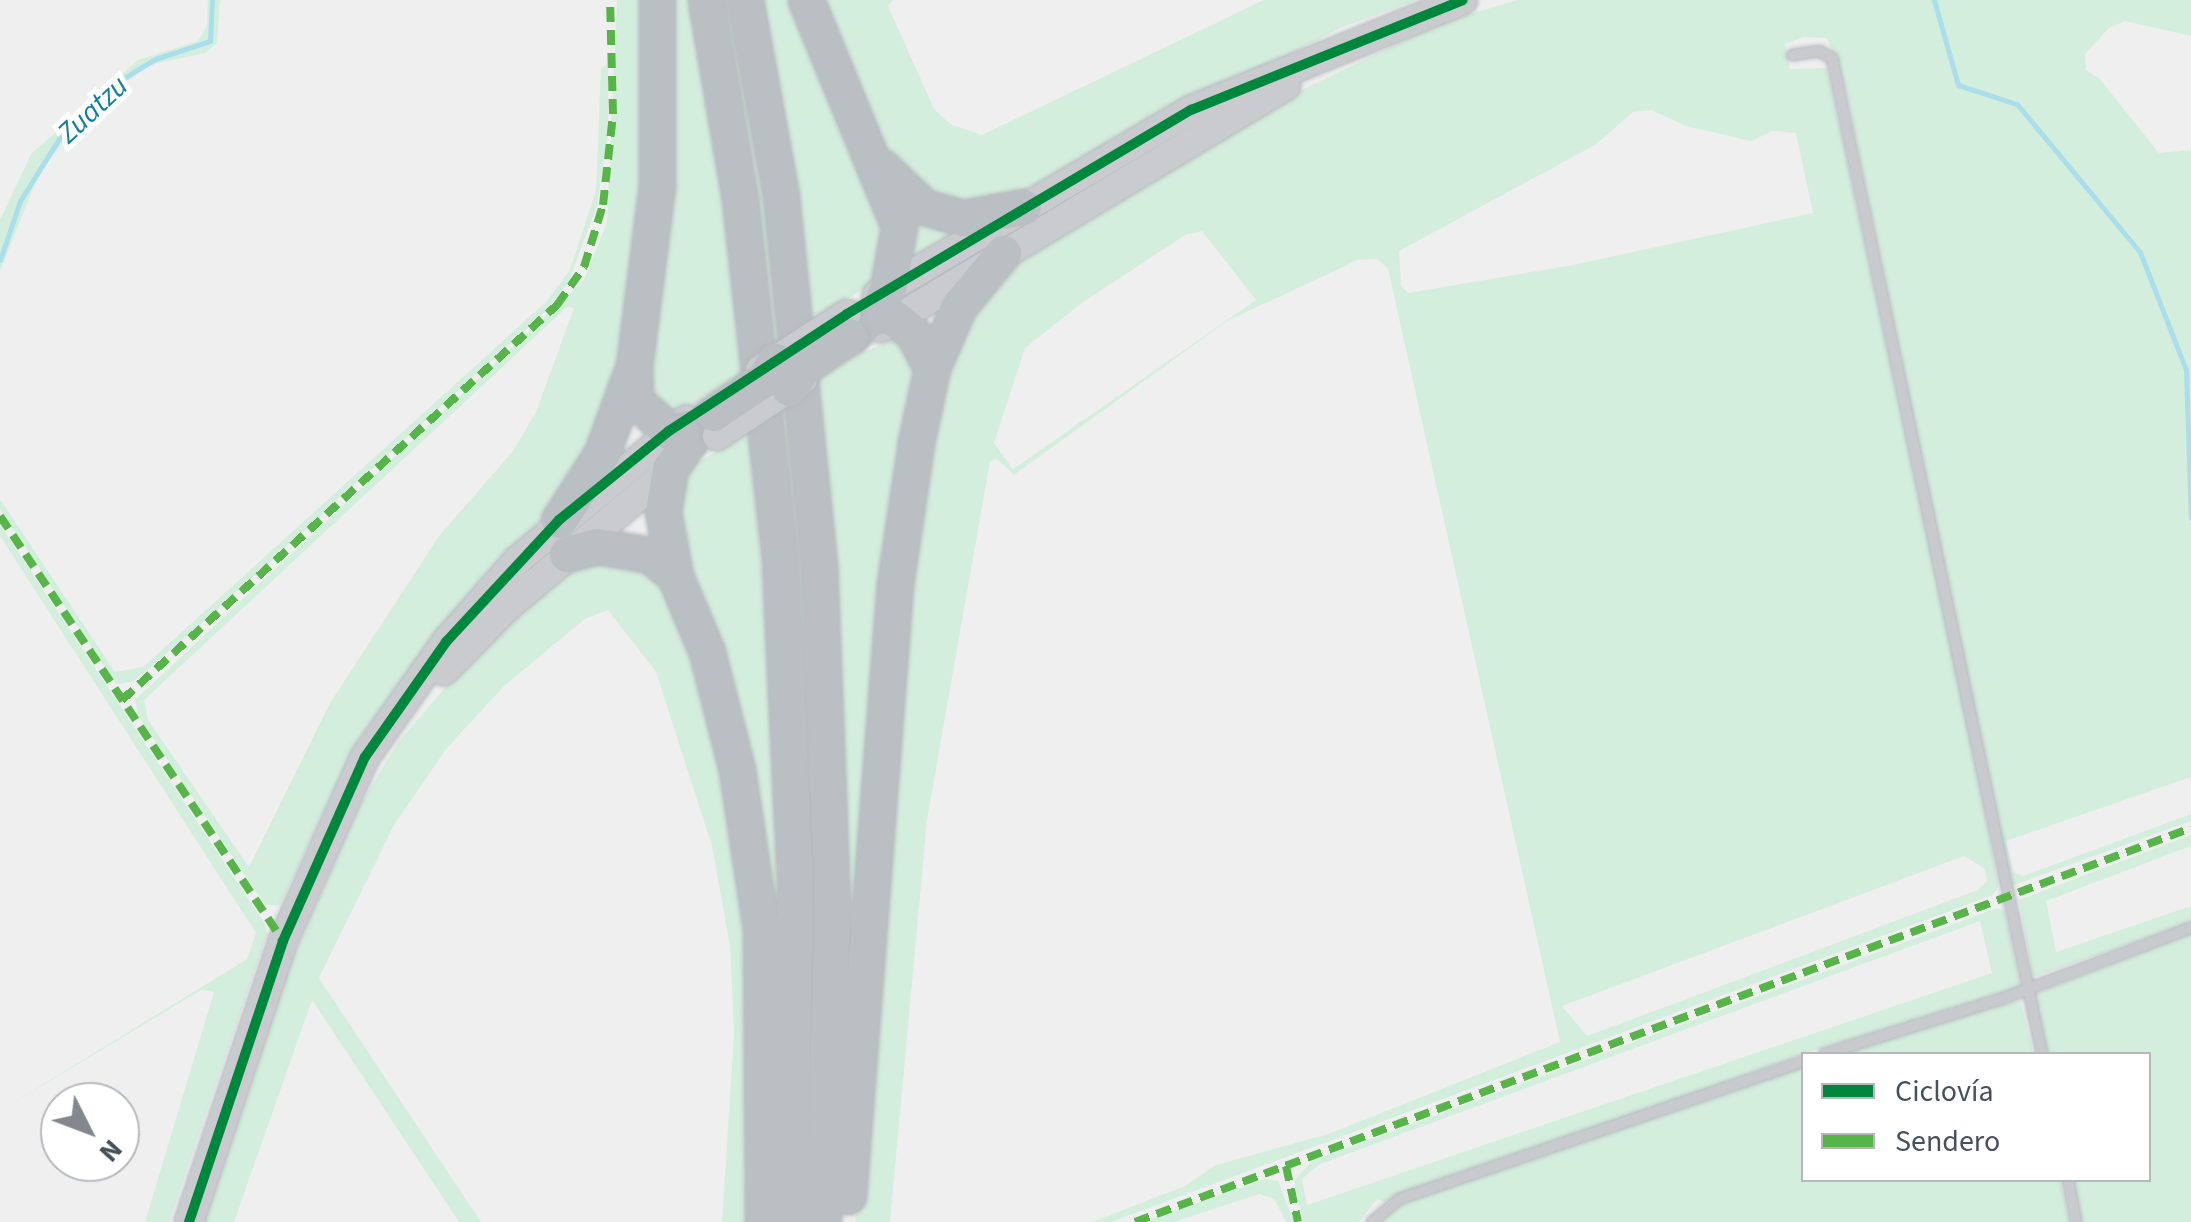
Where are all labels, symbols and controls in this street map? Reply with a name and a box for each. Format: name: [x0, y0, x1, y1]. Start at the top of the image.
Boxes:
water label: Zuatzu: [50, 68, 136, 152]
legend: [1801, 1052, 2151, 1182]
text: Ciclovía: [1895, 1070, 1994, 1113]
north arrow: [40, 1082, 140, 1182]
text: Sendero: [1895, 1120, 2000, 1163]
text: N: [90, 1130, 132, 1171]

